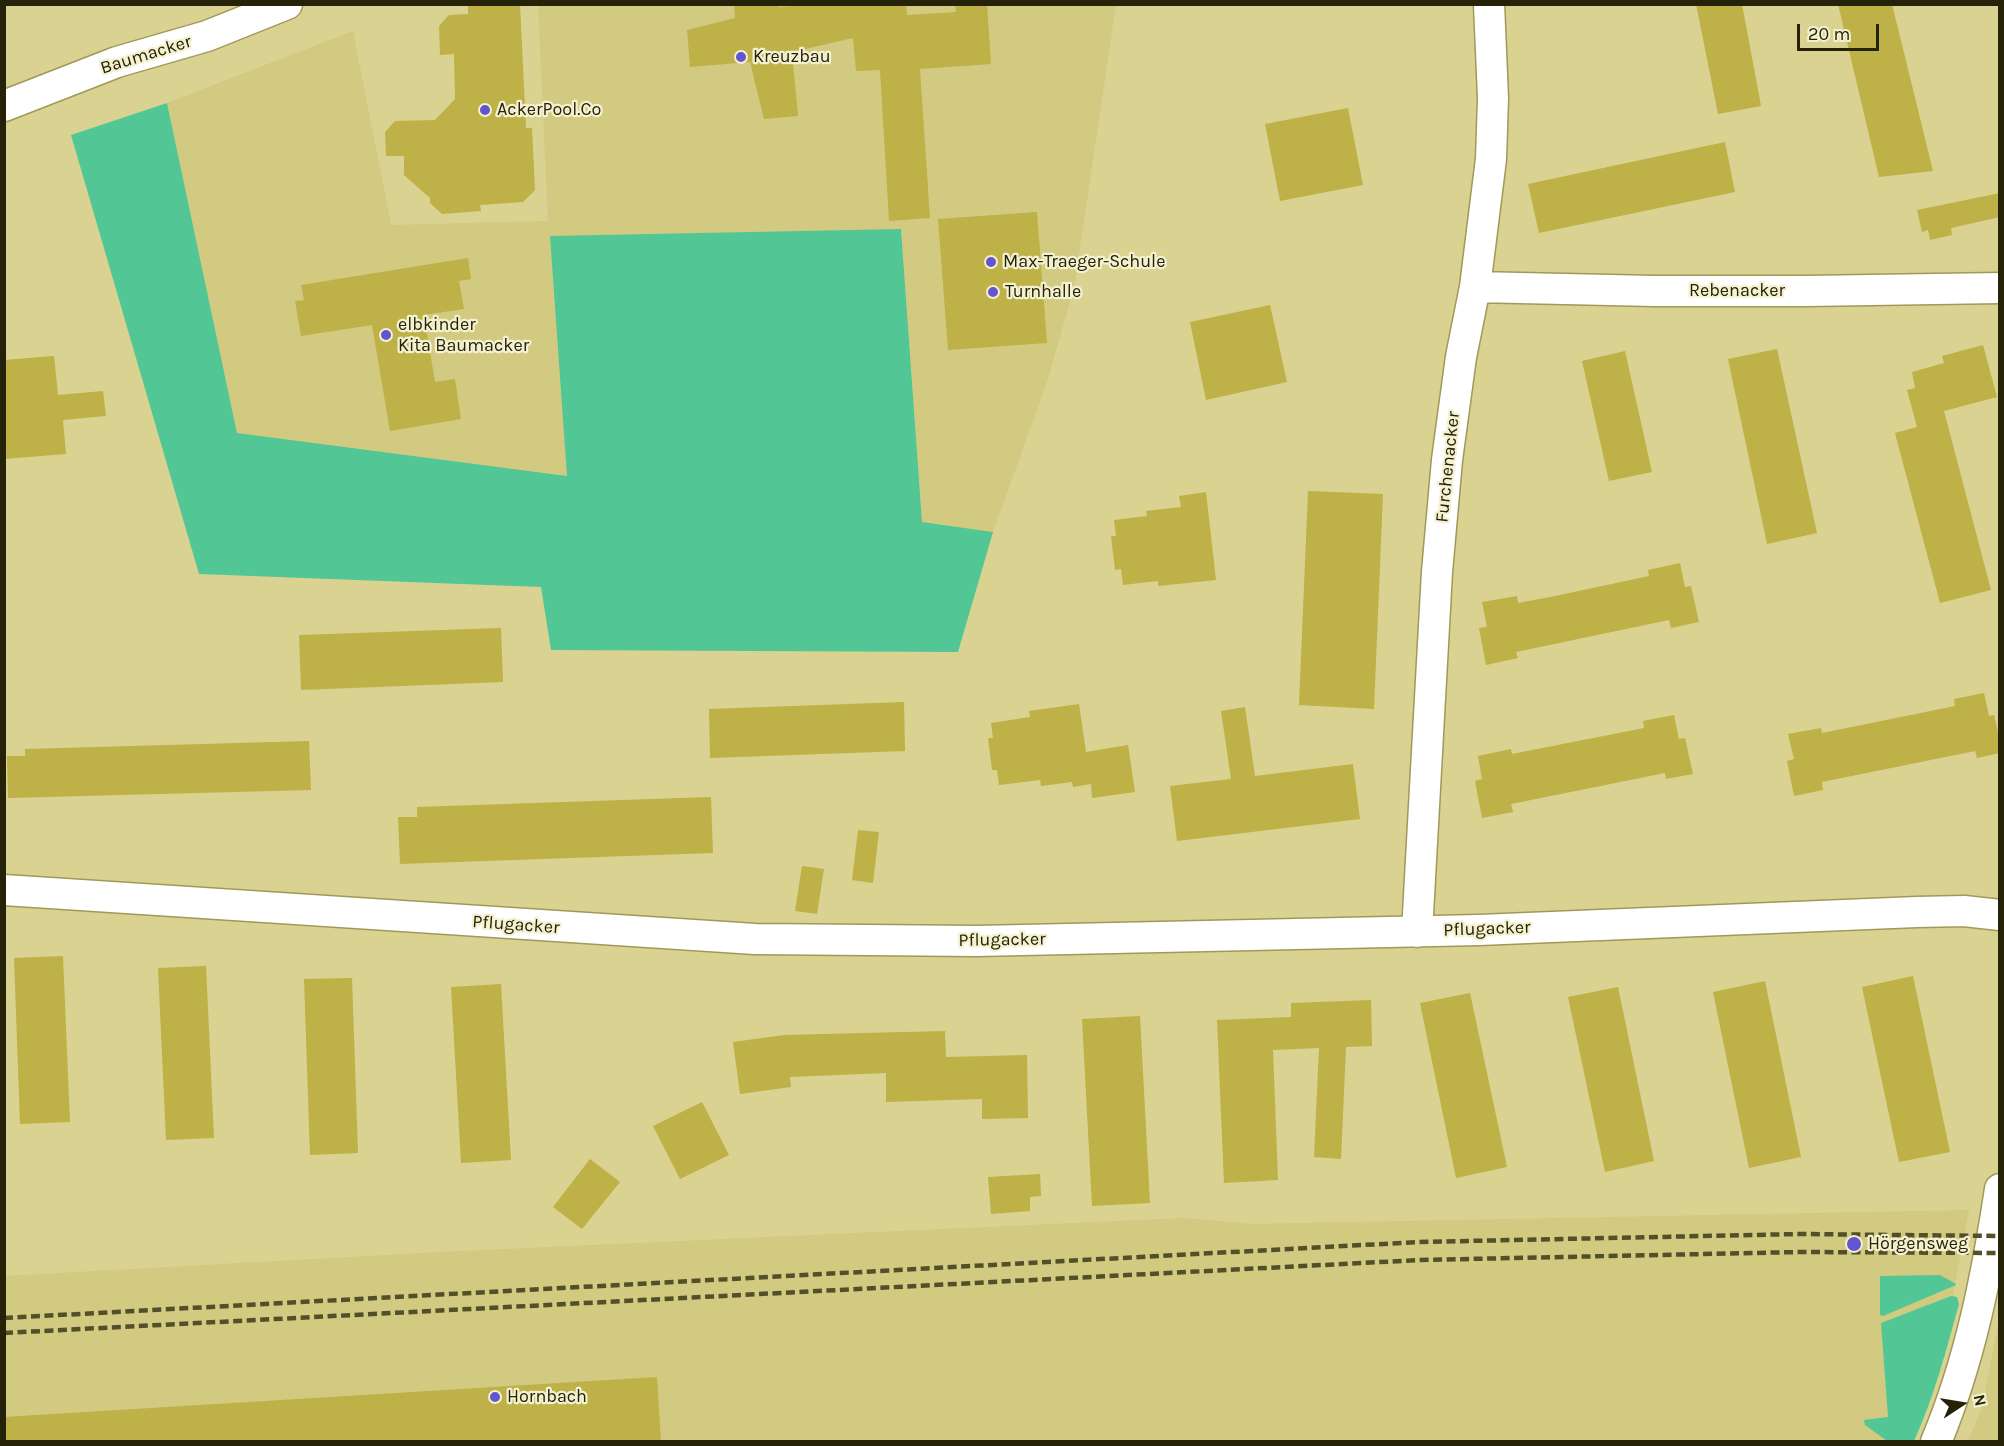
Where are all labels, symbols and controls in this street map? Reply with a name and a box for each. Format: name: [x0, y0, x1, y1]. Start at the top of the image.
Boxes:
scale bar: [1800, 12, 1882, 50]
text: 20 m: [1808, 23, 1850, 45]
street label: Baumacker: [98, 31, 194, 79]
place label: Kreuzbau: [753, 46, 831, 68]
marker: Kreuzbau: [734, 50, 748, 64]
place label: AckerPool.Co: [497, 99, 601, 121]
marker: AckerPool.Co: [478, 103, 492, 117]
place label: Max-Traeger-Schule: [1003, 251, 1165, 273]
marker: Max-Traeger-Schule: [984, 255, 998, 269]
street label: Rebenacker: [1689, 280, 1785, 302]
place label: Turnhalle: [1005, 281, 1081, 303]
marker: Turnhalle: [986, 285, 1000, 299]
place label: elbkinder Kita Baumacker: [398, 314, 529, 356]
marker: elbkinder Kita Baumacker: [379, 328, 393, 342]
street label: Furchenacker: [1431, 410, 1465, 524]
street label: Pflugacker: [472, 911, 560, 939]
street label: Pflugacker: [1443, 917, 1531, 941]
street label: Pflugacker: [958, 928, 1046, 952]
place label: Hörgensweg: [1868, 1233, 1968, 1255]
marker: Hörgensweg: [1845, 1235, 1863, 1253]
north arrow: [1932, 1374, 1992, 1434]
place label: Hornbach: [507, 1386, 587, 1408]
marker: Hornbach: [488, 1390, 502, 1404]
text: N: [1970, 1393, 1991, 1408]

